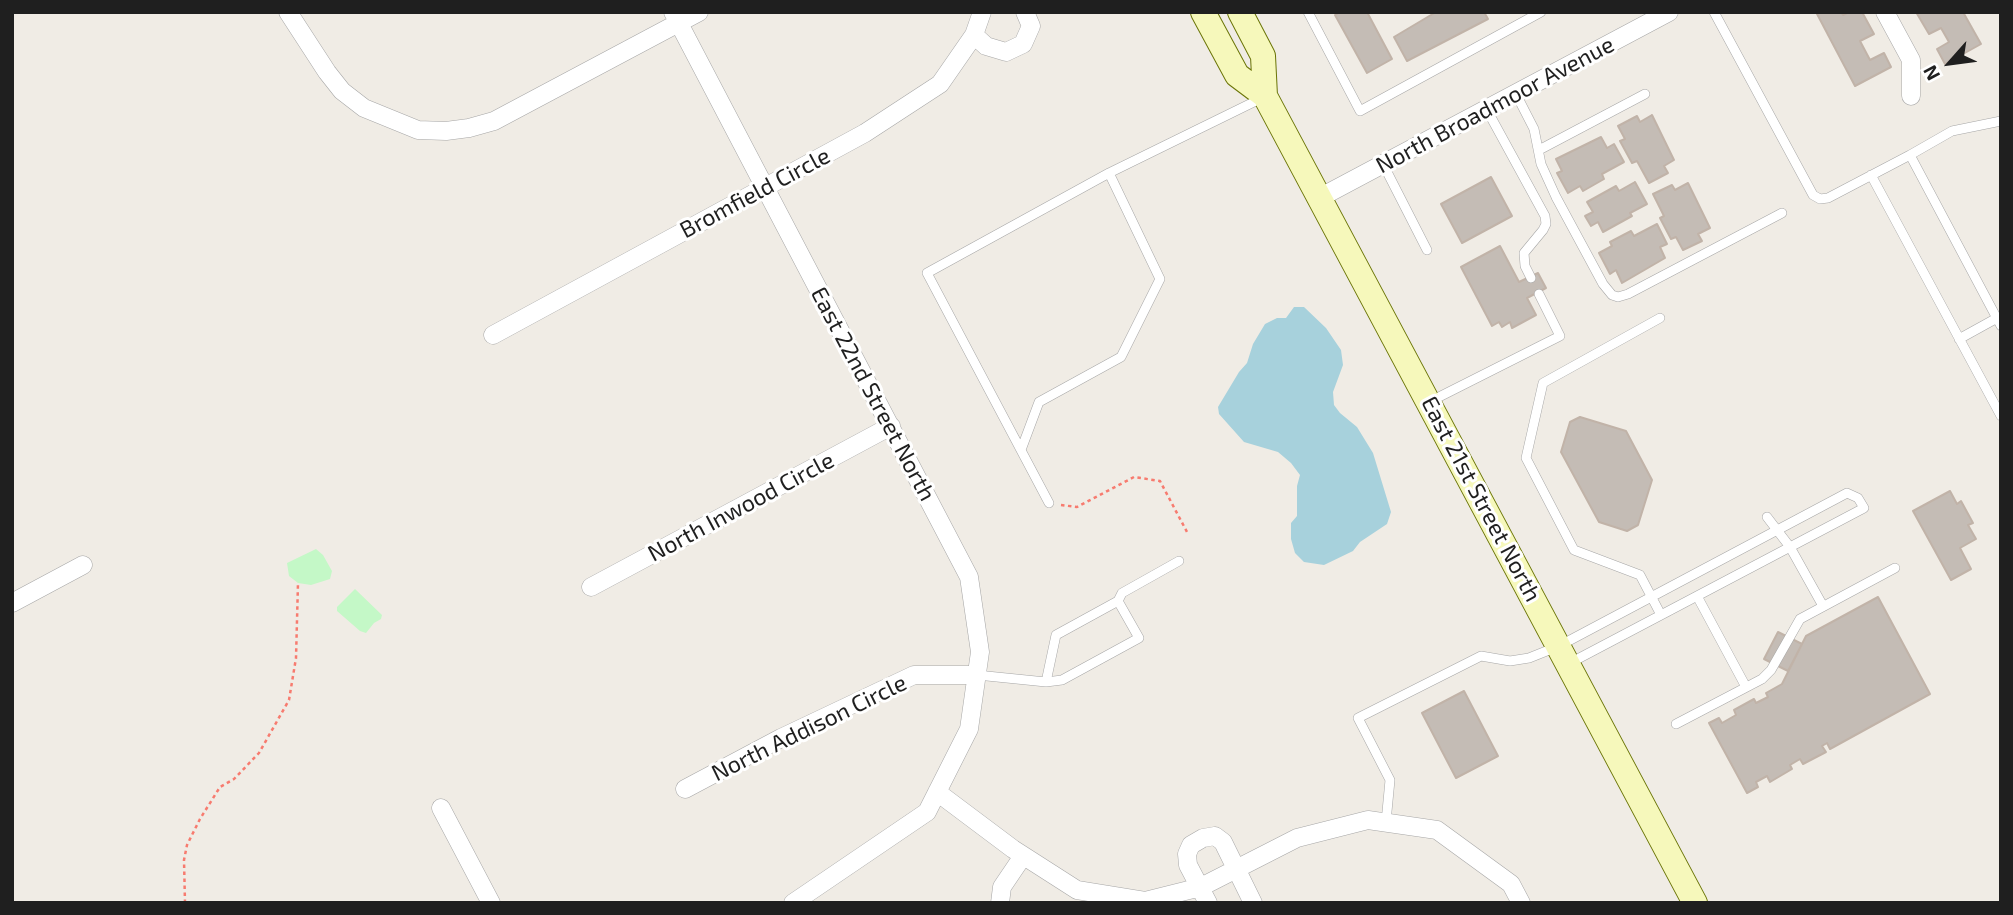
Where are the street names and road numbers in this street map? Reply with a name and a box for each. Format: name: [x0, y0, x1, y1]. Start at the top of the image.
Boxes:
street label: North Broadmoor Avenue: [1371, 30, 1619, 180]
street label: Bromfield Circle: [675, 142, 835, 244]
street label: East 22nd Street North: [805, 282, 941, 506]
street label: East 21st Street North: [1415, 392, 1547, 606]
street label: North Inwood Circle: [643, 446, 839, 568]
street label: North Addison Circle: [707, 669, 911, 787]

